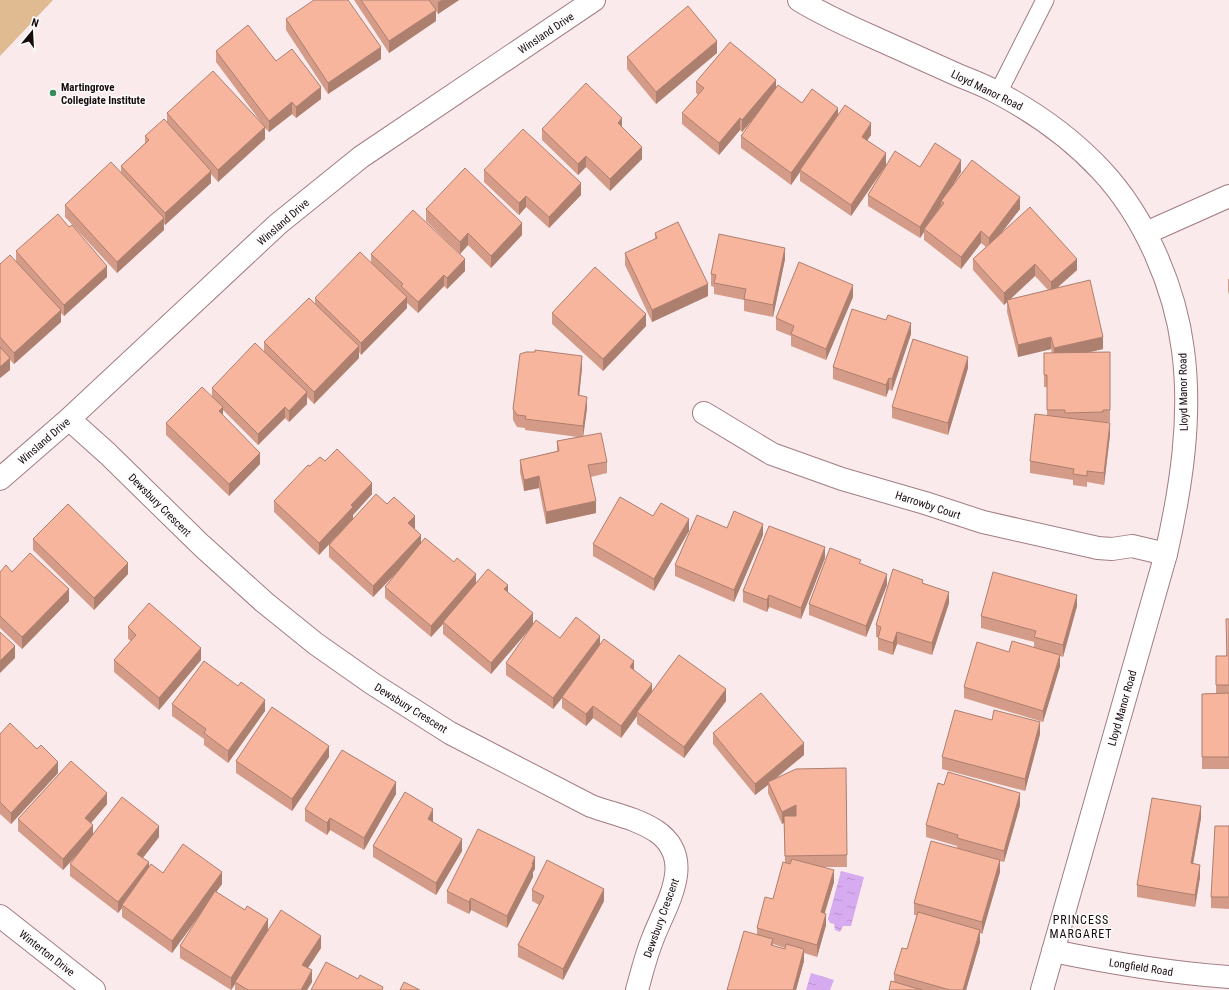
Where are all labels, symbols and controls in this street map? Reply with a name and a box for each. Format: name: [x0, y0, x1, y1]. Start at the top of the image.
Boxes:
street label: Winsland Drive: [516, 10, 577, 57]
north arrow: [12, 12, 52, 52]
text: N: [30, 16, 40, 30]
street label: Lloyd Manor Road: [949, 67, 1025, 113]
place label: Martingrove Collegiate Institute: [61, 81, 145, 107]
marker: Martingrove Collegiate Institute: [48, 88, 58, 98]
street label: Winsland Drive: [255, 196, 312, 248]
street label: Lloyd Manor Road: [1176, 353, 1191, 431]
street label: Winsland Drive: [16, 415, 73, 467]
street label: Dewsbury Crescent: [126, 471, 194, 539]
street label: Harrowby Court: [894, 489, 962, 522]
street label: Lloyd Manor Road: [1105, 669, 1139, 747]
street label: Dewsbury Crescent: [372, 681, 450, 736]
street label: Dewsbury Crescent: [641, 877, 682, 960]
district label: PRINCESS MARGARET: [1049, 913, 1113, 941]
street label: Winterton Drive: [16, 928, 77, 979]
street label: Longfield Road: [1108, 956, 1174, 979]

